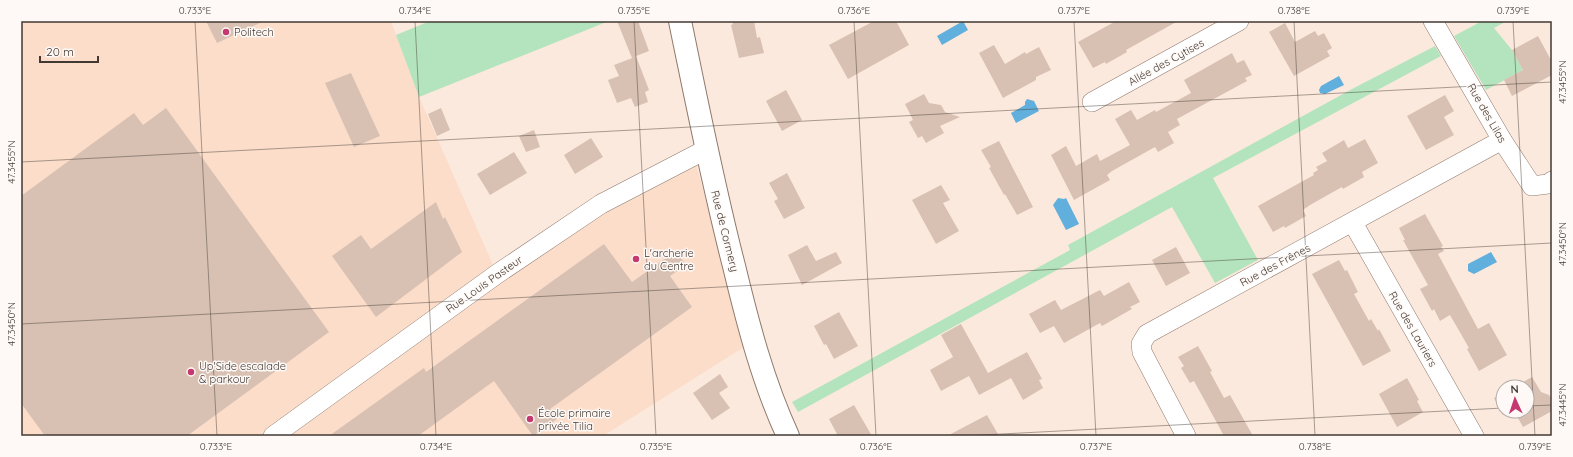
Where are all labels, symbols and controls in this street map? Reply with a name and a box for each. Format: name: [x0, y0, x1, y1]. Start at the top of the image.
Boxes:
text: 0.733°E: [179, 4, 212, 17]
text: 0.734°E: [399, 4, 432, 17]
text: 0.735°E: [618, 4, 651, 17]
text: 0.736°E: [838, 4, 871, 17]
text: 0.737°E: [1058, 4, 1090, 17]
text: 0.738°E: [1278, 4, 1311, 17]
text: 0.739°E: [1497, 4, 1530, 17]
place label: Politech: [234, 25, 274, 39]
marker: Politech: [221, 27, 231, 37]
street label: Allée des Cytises: [1126, 35, 1206, 89]
scale bar: [40, 38, 98, 64]
text: 20 m: [46, 44, 74, 59]
text: 47.3455°N: [1556, 60, 1569, 104]
street label: Rue des Lilas: [1464, 81, 1510, 145]
text: 47.3455°N: [5, 140, 18, 184]
street label: Rue de Cormery: [708, 189, 742, 273]
text: 47.3450°N: [1556, 222, 1569, 266]
street label: Rue des Frênes: [1237, 241, 1313, 289]
place label: L'archerie du Centre: [644, 246, 694, 273]
street label: Rue Louis Pasteur: [443, 252, 526, 316]
marker: L'archerie du Centre: [631, 254, 641, 264]
street label: Rue des Lauriers: [1386, 289, 1440, 369]
text: 47.3450°N: [5, 302, 18, 346]
place label: Up'Side escalade & parkour: [199, 359, 286, 386]
marker: Up'Side escalade & parkour: [186, 367, 196, 377]
north arrow: [1495, 379, 1535, 419]
text: N: [1510, 382, 1519, 396]
text: 47.3445°N: [1556, 383, 1569, 427]
place label: École primaire privée Tilia: [538, 406, 611, 433]
marker: École primaire privée Tilia: [525, 414, 535, 424]
text: 0.733°E: [200, 440, 233, 453]
text: 0.734°E: [420, 440, 453, 453]
text: 0.735°E: [640, 440, 673, 453]
text: 0.736°E: [860, 440, 893, 453]
text: 0.737°E: [1080, 440, 1112, 453]
text: 0.738°E: [1299, 440, 1332, 453]
text: 0.739°E: [1519, 440, 1552, 453]

